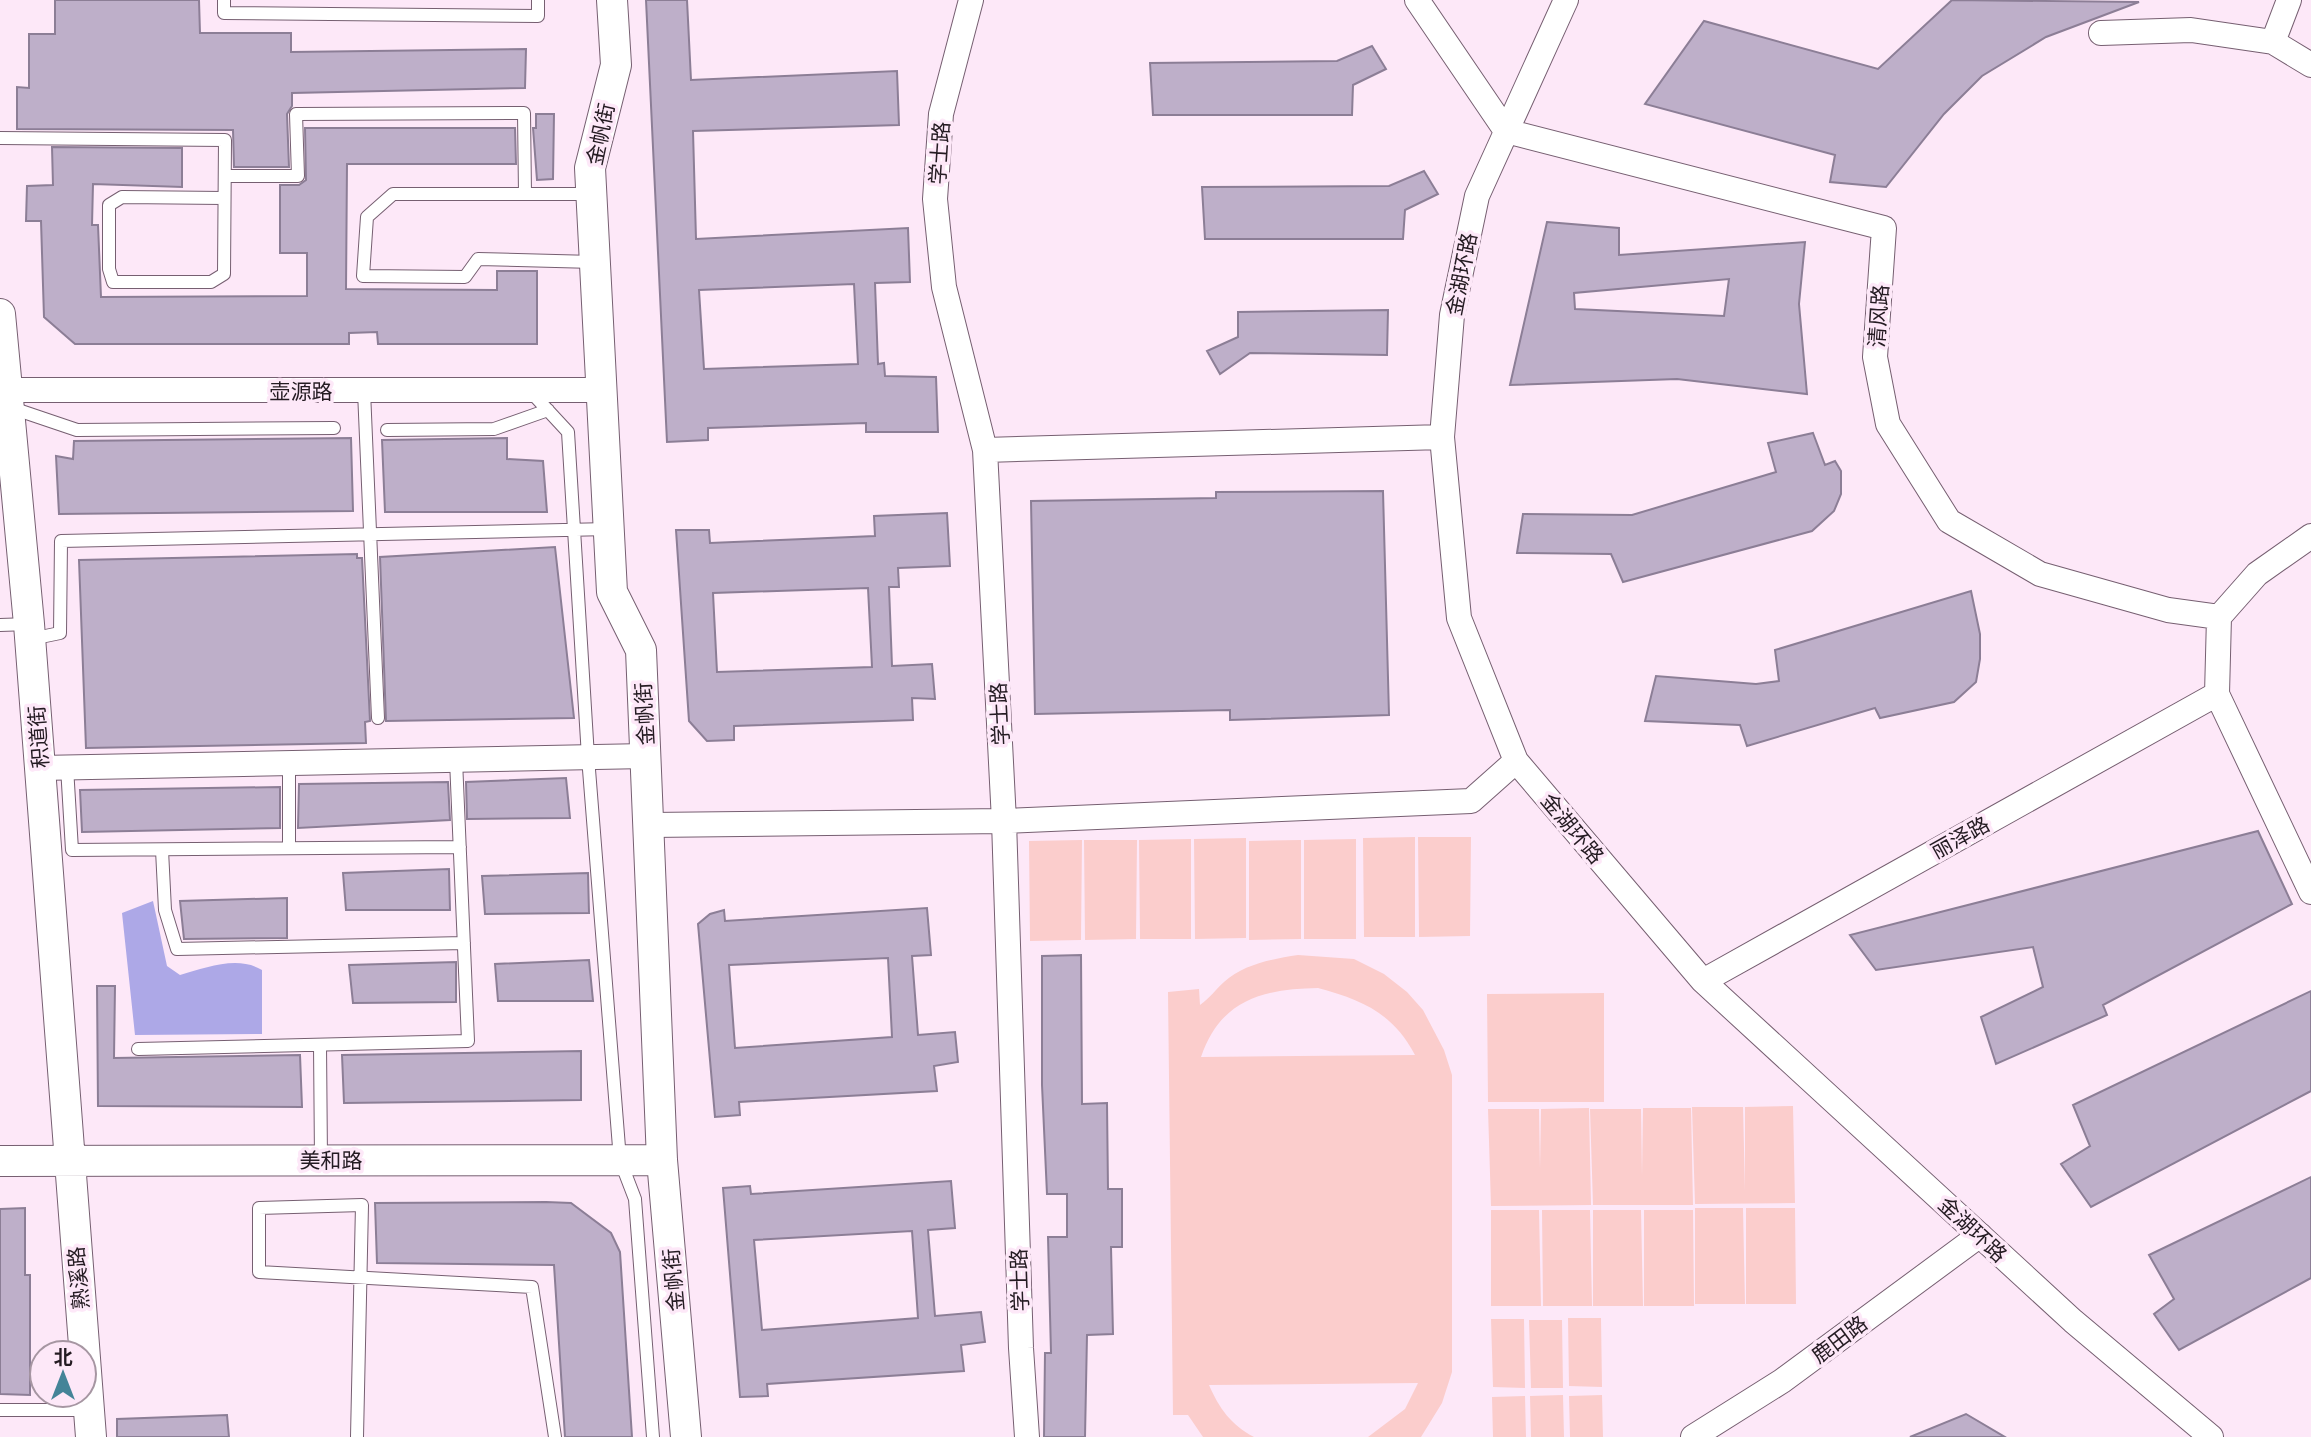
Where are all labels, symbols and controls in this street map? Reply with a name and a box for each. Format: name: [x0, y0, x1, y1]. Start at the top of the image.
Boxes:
street label: 金帆街: [582, 101, 618, 167]
street label: 学士路: [925, 121, 953, 185]
street label: 金湖环路: [1441, 230, 1481, 318]
street label: 清风路: [1864, 284, 1892, 348]
street label: 壶源路: [270, 379, 333, 403]
street label: 金帆街: [630, 682, 658, 746]
street label: 学士路: [985, 682, 1013, 746]
street label: 积道街: [24, 705, 52, 769]
street label: 金湖环路: [1537, 788, 1609, 868]
street label: 丽泽路: [1927, 811, 1993, 863]
street label: 美和路: [300, 1148, 363, 1172]
street label: 金湖环路: [1934, 1192, 2012, 1266]
street label: 熟溪路: [63, 1246, 93, 1310]
street label: 金帆街: [658, 1248, 688, 1312]
street label: 学士路: [1006, 1248, 1032, 1312]
street label: 鹿田路: [1807, 1310, 1871, 1368]
north arrow: [28, 1339, 98, 1409]
text: 北: [53, 1346, 73, 1368]

